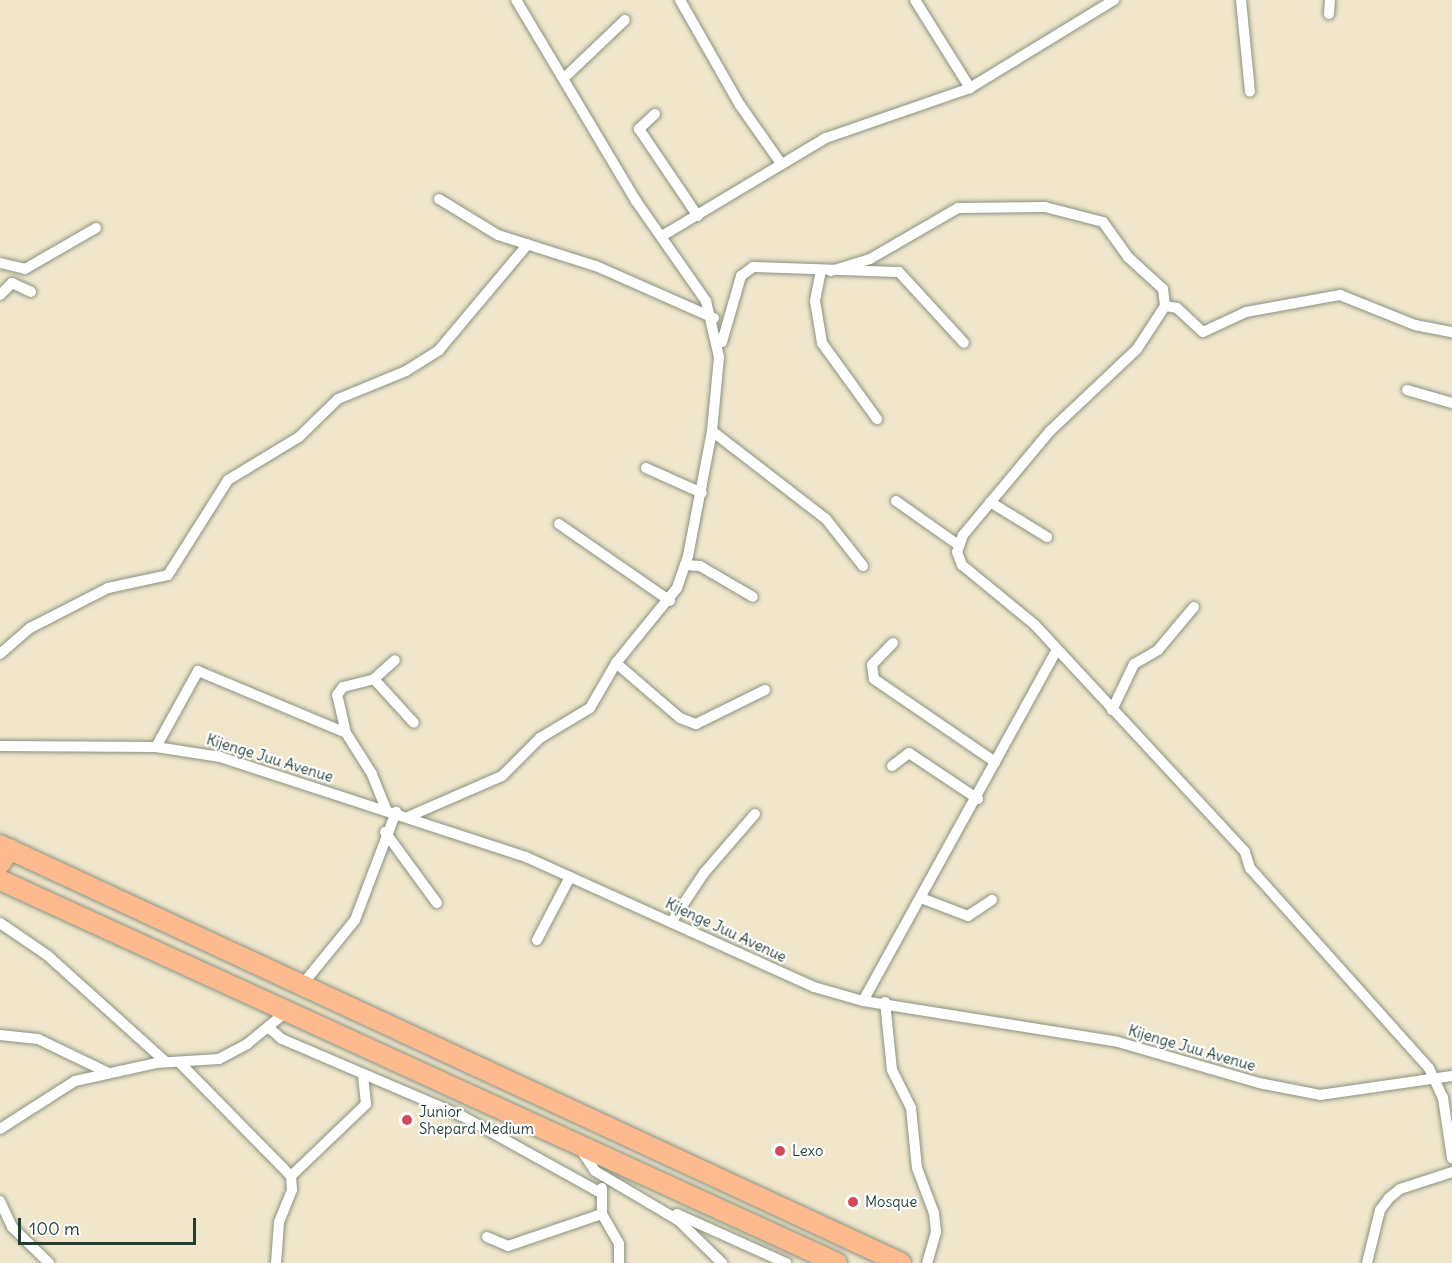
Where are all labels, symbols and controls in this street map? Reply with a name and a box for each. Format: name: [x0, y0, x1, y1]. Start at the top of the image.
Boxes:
street label: Kijenge Juu Avenue: [204, 730, 336, 786]
street label: Kijenge Juu Avenue: [663, 894, 789, 966]
street label: Kijenge Juu Avenue: [1126, 1021, 1258, 1075]
place label: Junior Shepard Medium: [419, 1102, 534, 1137]
marker: Junior Shepard Medium: [400, 1113, 414, 1127]
place label: Lexo: [792, 1142, 823, 1160]
marker: Lexo: [773, 1144, 787, 1158]
place label: Mosque: [865, 1193, 917, 1211]
marker: Mosque: [846, 1195, 860, 1209]
scale bar: [21, 1206, 200, 1244]
text: 100 m: [29, 1217, 80, 1240]

